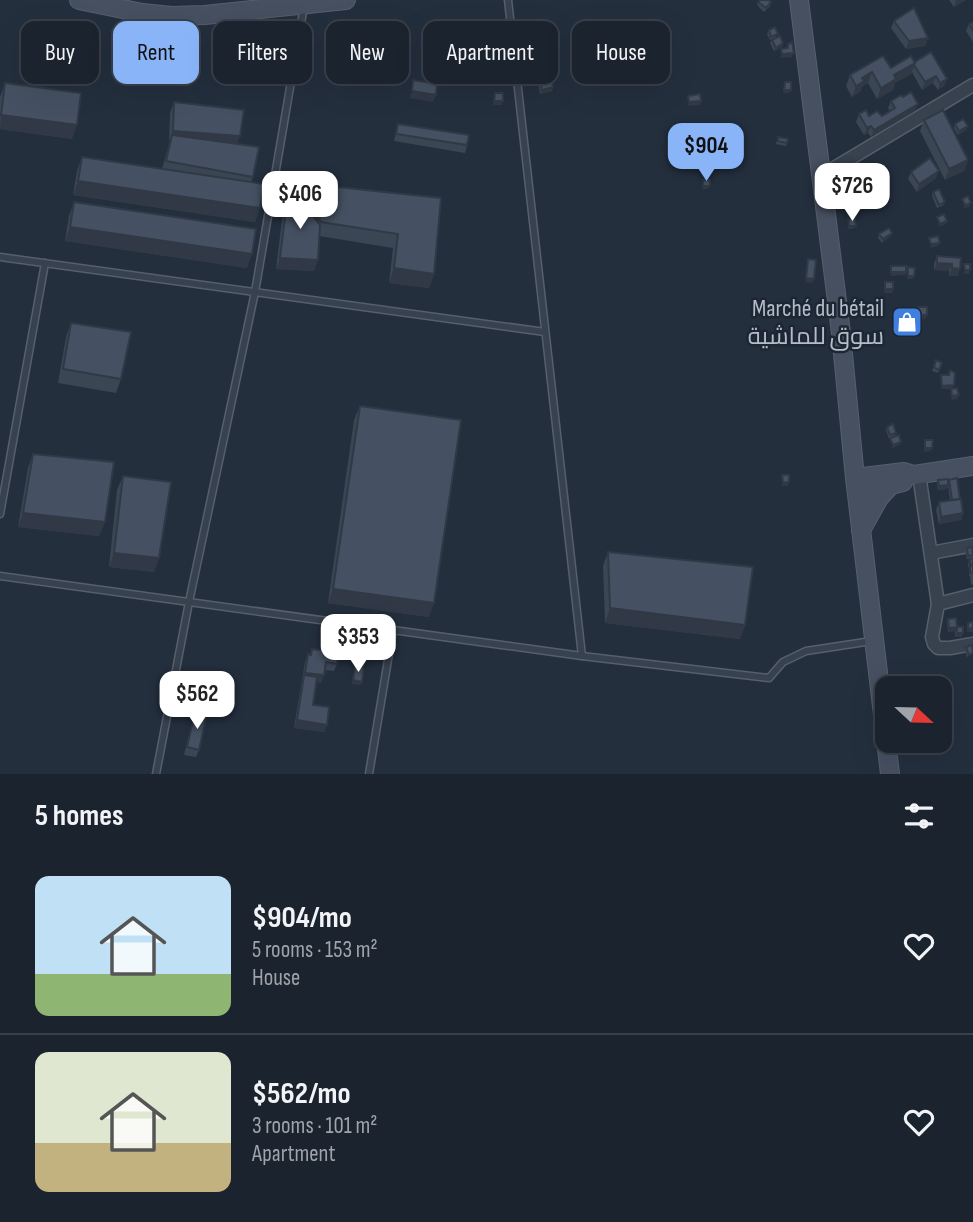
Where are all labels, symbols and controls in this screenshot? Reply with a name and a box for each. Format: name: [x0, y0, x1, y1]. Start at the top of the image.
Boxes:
chip: Buy: [21, 21, 99, 84]
chip: Rent: [113, 21, 199, 84]
chip: Filters: [213, 21, 312, 84]
chip: New: [326, 21, 409, 84]
chip: Apartment: [423, 21, 558, 84]
chip: House: [572, 21, 670, 84]
pin: $904: [665, 124, 747, 183]
text: $904: [684, 132, 728, 160]
pin: $726: [811, 164, 893, 223]
pin: $406: [259, 172, 341, 231]
text: $726: [831, 172, 873, 200]
text: $406: [278, 180, 322, 208]
place label: Marché du bétail سوق للماشية: [748, 294, 884, 351]
shop icon: Marché du bétail سوق للماشية: [890, 305, 924, 339]
pin: $353: [317, 614, 399, 674]
text: $353: [337, 623, 379, 651]
pin: $562: [156, 672, 238, 731]
north arrow: [875, 676, 952, 752]
map controls: [875, 676, 952, 753]
text: $562: [176, 680, 218, 708]
icon: filters: [900, 797, 938, 835]
text: 5 homes: [35, 798, 124, 834]
text: $904/mo: [252, 900, 352, 936]
icon: home: [91, 904, 175, 988]
icon: heart: [900, 927, 938, 965]
text: 5 rooms · 153 m²: [252, 936, 378, 964]
text: House: [252, 964, 300, 992]
text: $562/mo: [252, 1076, 351, 1112]
icon: home: [91, 1080, 175, 1164]
icon: heart: [900, 1103, 938, 1141]
text: 3 rooms · 101 m²: [252, 1112, 377, 1140]
text: Apartment: [252, 1140, 336, 1168]

